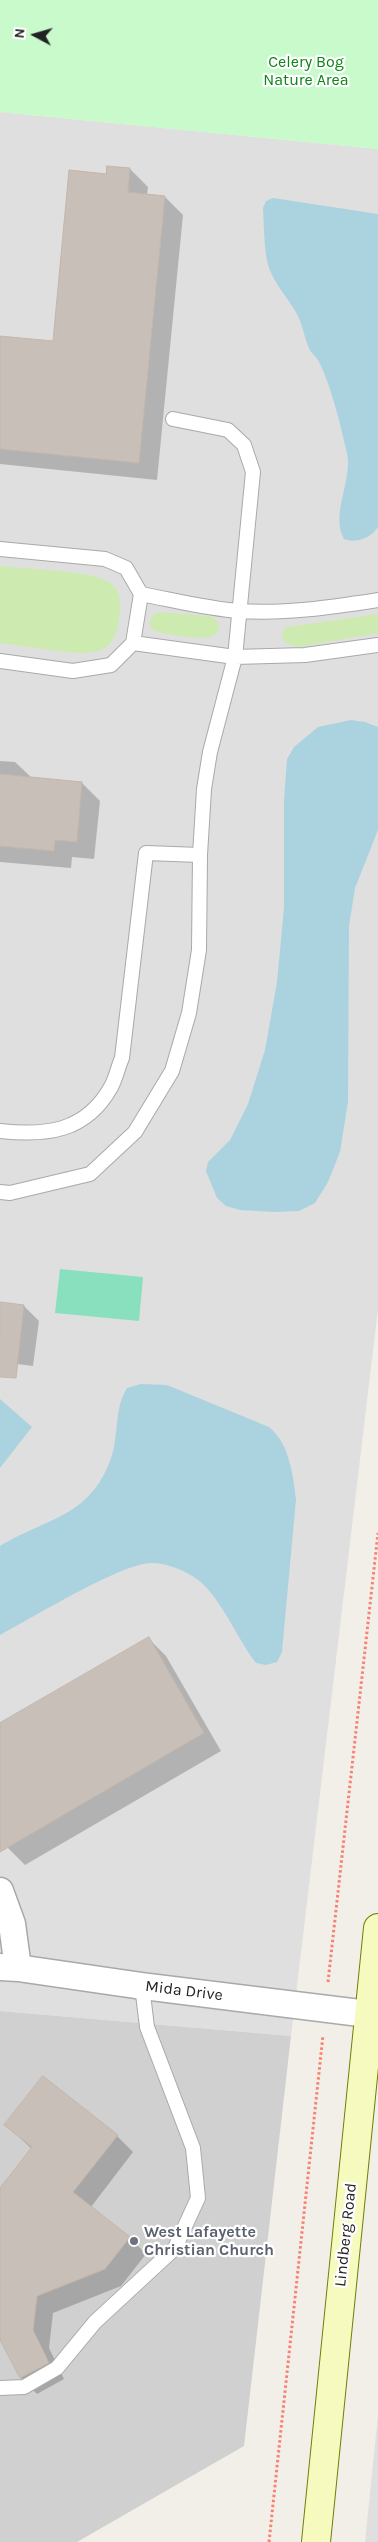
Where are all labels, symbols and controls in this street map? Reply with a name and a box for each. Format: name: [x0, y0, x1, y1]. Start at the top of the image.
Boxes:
north arrow: [10, 10, 60, 60]
text: N: [11, 28, 29, 39]
park label: Celery Bog Nature Area: [263, 52, 349, 90]
street label: Mida Drive: [144, 1977, 224, 2005]
street label: Lindberg Road: [331, 2182, 361, 2288]
place label: West Lafayette Christian Church: [144, 2222, 274, 2260]
marker: West Lafayette Christian Church: [128, 2235, 140, 2247]

